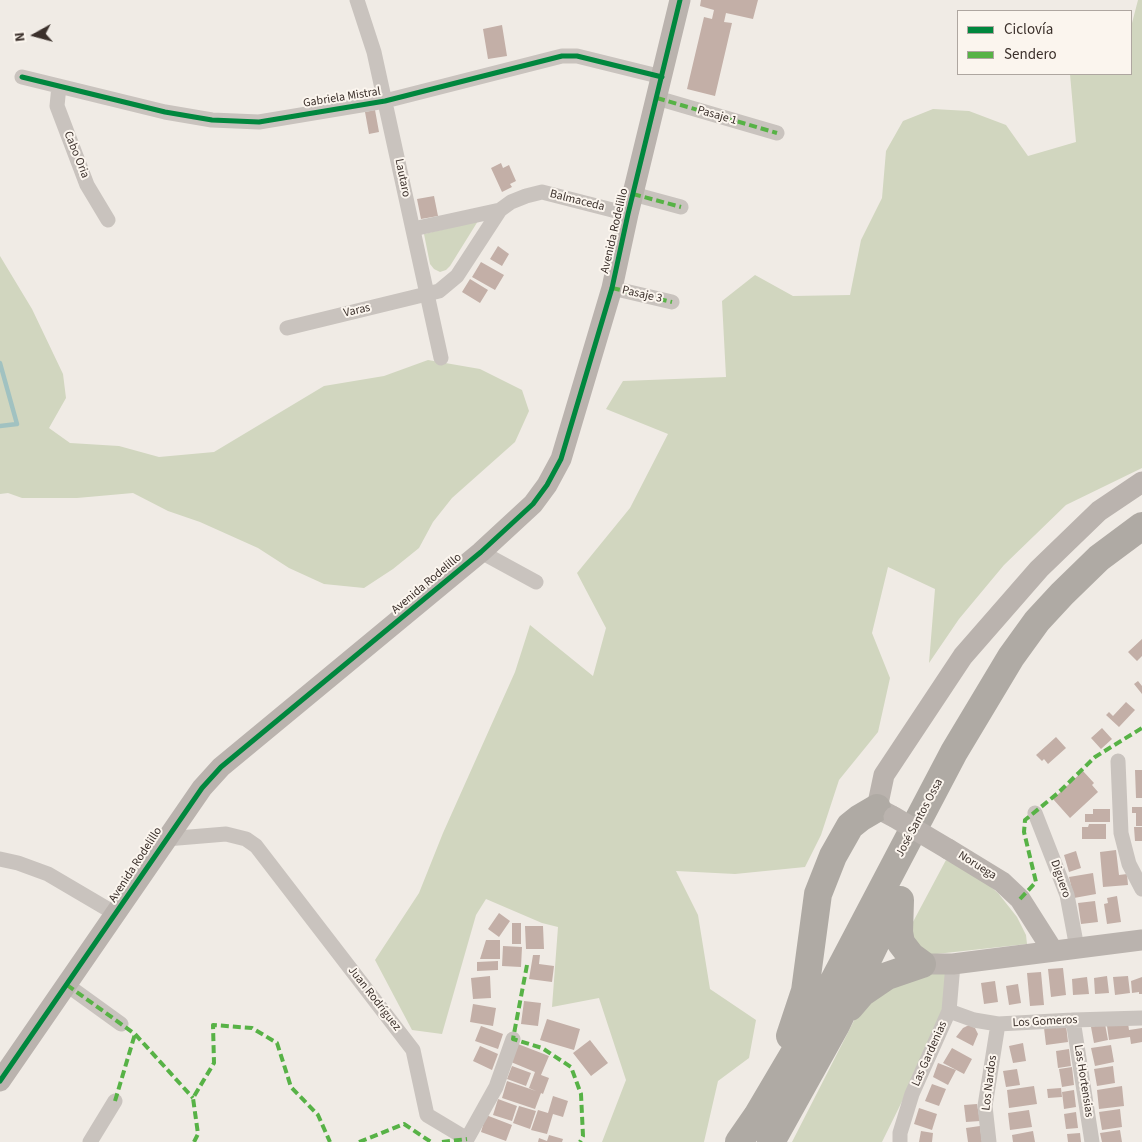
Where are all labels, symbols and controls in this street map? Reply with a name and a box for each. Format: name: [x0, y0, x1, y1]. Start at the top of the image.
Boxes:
north arrow: [10, 10, 60, 60]
legend: [957, 10, 1132, 75]
text: Ciclovía: [1004, 19, 1053, 40]
text: N: [10, 31, 31, 43]
text: Sendero: [1004, 44, 1057, 65]
street label: Gabriela Mistral: [302, 85, 382, 111]
street label: Pasaje 1: [695, 103, 739, 129]
street label: Cabo Oria: [60, 129, 92, 181]
street label: Lautaro: [391, 158, 413, 198]
street label: Balmaceda: [548, 187, 606, 215]
street label: Avenida Rodelillo: [598, 187, 632, 275]
street label: Pasaje 3: [621, 283, 663, 307]
street label: Varas: [342, 301, 372, 321]
street label: Avenida Rodelillo: [389, 551, 465, 617]
street label: José Santos Ossa: [893, 776, 947, 860]
street label: Avenida Rodelillo: [106, 825, 166, 905]
street label: Noruega: [955, 849, 999, 883]
street label: Diguero: [1047, 858, 1073, 900]
street label: Juan Rodríguez: [344, 964, 404, 1034]
street label: Los Gomeros: [1012, 1013, 1078, 1031]
street label: Las Gardenias: [909, 1019, 951, 1089]
street label: Las Hortensias: [1070, 1044, 1096, 1118]
street label: Los Nardos: [979, 1055, 1001, 1111]

